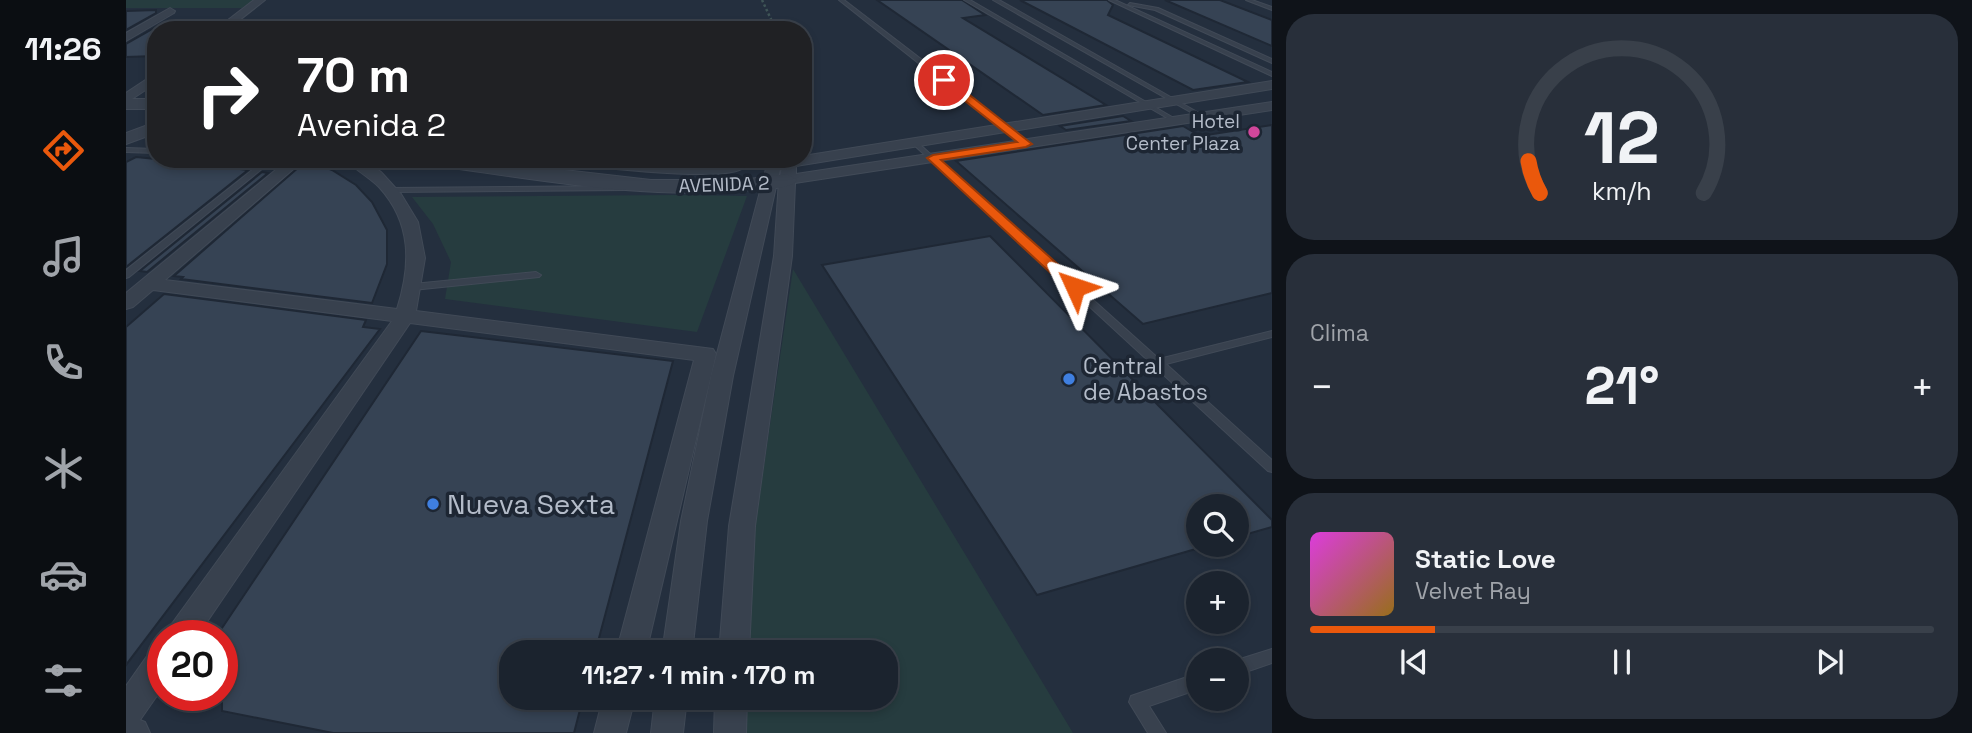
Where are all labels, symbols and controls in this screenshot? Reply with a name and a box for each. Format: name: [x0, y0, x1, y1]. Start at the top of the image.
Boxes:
text: 11:26: [24, 29, 102, 69]
text: 70 m: [297, 44, 410, 106]
icon: right: [182, 49, 273, 140]
pin: [914, 50, 974, 110]
icon: arrive: [925, 61, 963, 99]
text: 12: [1584, 91, 1660, 184]
text: Avenida 2: [297, 105, 446, 145]
place label: Hotel Center Plaza: [1126, 109, 1240, 156]
marker: Hotel Center Plaza: [1246, 124, 1262, 140]
icon: directions: [39, 126, 88, 175]
street label: AVENIDA 2: [678, 170, 770, 199]
text: km/h: [1592, 175, 1652, 207]
icon: music: [39, 232, 88, 281]
position arrow: [1038, 250, 1112, 324]
text: Clima: [1310, 318, 1369, 348]
icon: phone: [39, 338, 88, 387]
place label: Central de Abastos: [1083, 351, 1208, 407]
text: 21°: [1585, 353, 1659, 419]
text: −: [1310, 363, 1334, 411]
text: +: [1910, 363, 1934, 411]
marker: Central de Abastos: [1061, 371, 1077, 387]
icon: climate: [39, 444, 88, 493]
place label: Nueva Sexta: [447, 486, 615, 522]
map controls: [1186, 494, 1249, 711]
button: search: [1186, 494, 1249, 557]
marker: Nueva Sexta: [425, 496, 441, 512]
text: Static Love: [1415, 542, 1556, 576]
icon: car: [39, 550, 88, 599]
button: +: [1186, 571, 1249, 634]
text: Velvet Ray: [1415, 576, 1531, 606]
speed limit sign: 20: [147, 620, 238, 711]
icon: previous: [1395, 643, 1433, 681]
icon: pause: [1603, 643, 1641, 681]
icon: next: [1811, 643, 1849, 681]
button: −: [1186, 648, 1249, 711]
icon: filters: [39, 656, 88, 705]
text: 11:27 · 1 min · 170 m: [582, 658, 815, 692]

